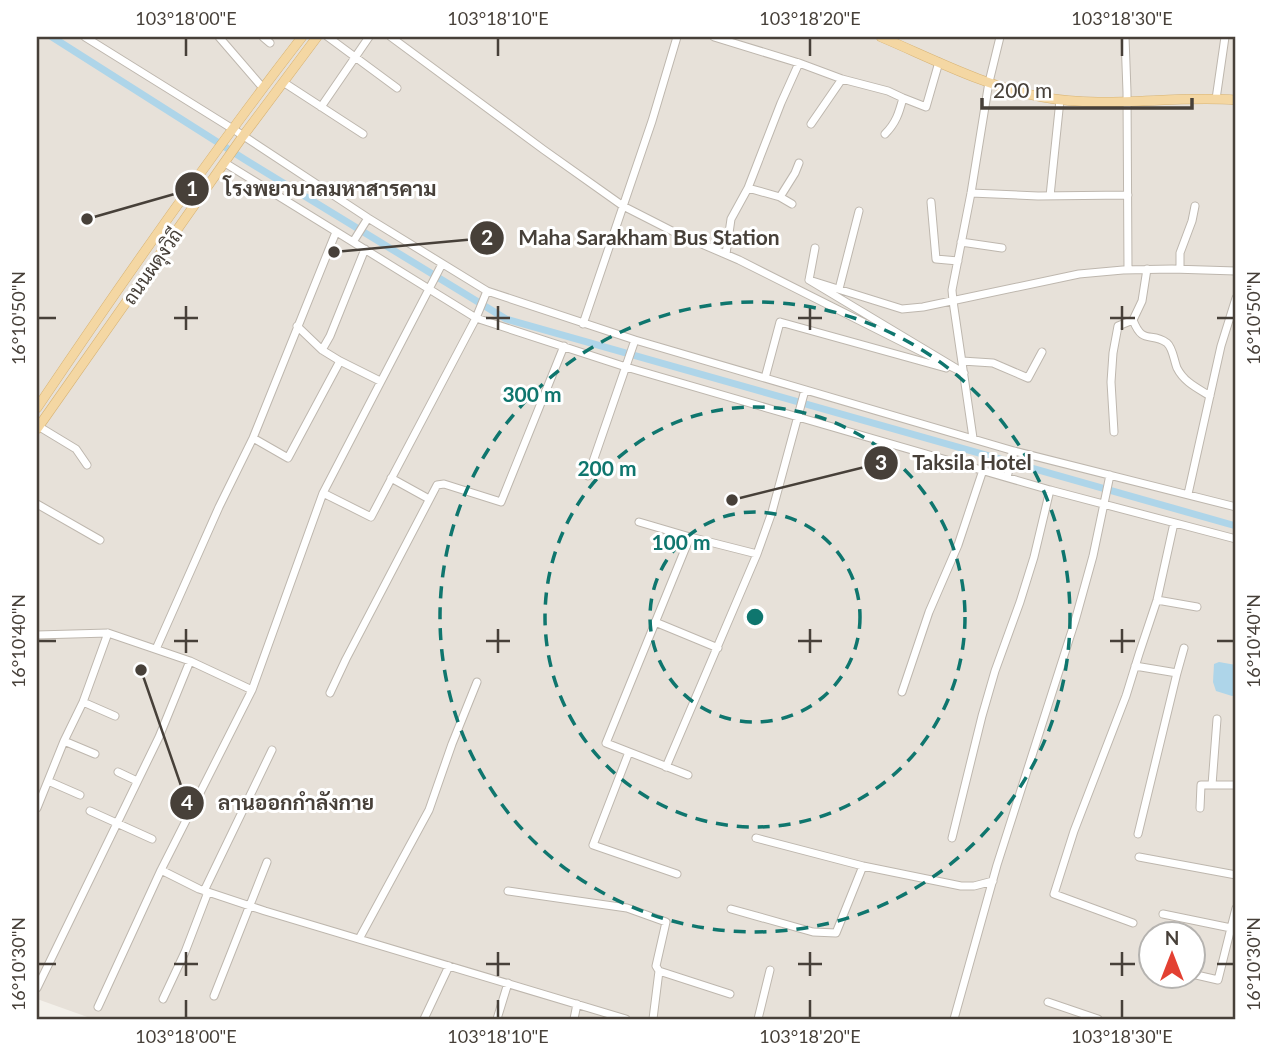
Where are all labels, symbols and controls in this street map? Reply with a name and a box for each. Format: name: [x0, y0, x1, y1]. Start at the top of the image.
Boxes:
text: 103°18'00"E: [135, 7, 237, 29]
text: 103°18'10"E: [447, 7, 549, 29]
text: 103°18'20"E: [759, 7, 861, 29]
text: 103°18'30"E: [1071, 7, 1173, 29]
scale bar: [982, 66, 1192, 110]
text: 200 m: [993, 77, 1052, 102]
callout: โรงพยาบาลมหาสารคาม: [174, 168, 450, 210]
text: 1: [186, 175, 198, 200]
text: โรงพยาบาลมหาสารคาม: [221, 175, 437, 200]
callout: Maha Sarakham Bus Station: [470, 217, 794, 259]
street label: ถนนผดุงวิถี: [117, 223, 188, 310]
text: 2: [481, 224, 493, 249]
text: Maha Sarakham Bus Station: [518, 224, 780, 249]
text: 16°10'50"N: [7, 271, 29, 365]
text: 16°10'50"N: [1242, 271, 1264, 365]
text: 300 m: [502, 381, 562, 406]
callout: Taksila Hotel: [863, 442, 1046, 484]
text: 3: [875, 449, 887, 474]
text: Taksila Hotel: [912, 449, 1032, 474]
text: 200 m: [577, 455, 637, 480]
text: 100 m: [651, 529, 711, 554]
text: 16°10'40"N: [7, 594, 29, 688]
text: 16°10'40"N: [1242, 594, 1264, 688]
centre of rings: [743, 605, 767, 629]
callout: ลานออกกำลังกาย: [169, 782, 389, 824]
text: 4: [181, 789, 193, 814]
text: ลานออกกำลังกาย: [218, 789, 374, 814]
text: 16°10'30"N: [7, 917, 29, 1011]
text: 16°10'30"N: [1242, 917, 1264, 1011]
north arrow: [1136, 920, 1206, 990]
text: N: [1165, 926, 1179, 949]
text: 103°18'00"E: [135, 1025, 237, 1047]
text: 103°18'10"E: [447, 1025, 549, 1047]
text: 103°18'20"E: [759, 1025, 861, 1047]
text: 103°18'30"E: [1071, 1025, 1173, 1047]

